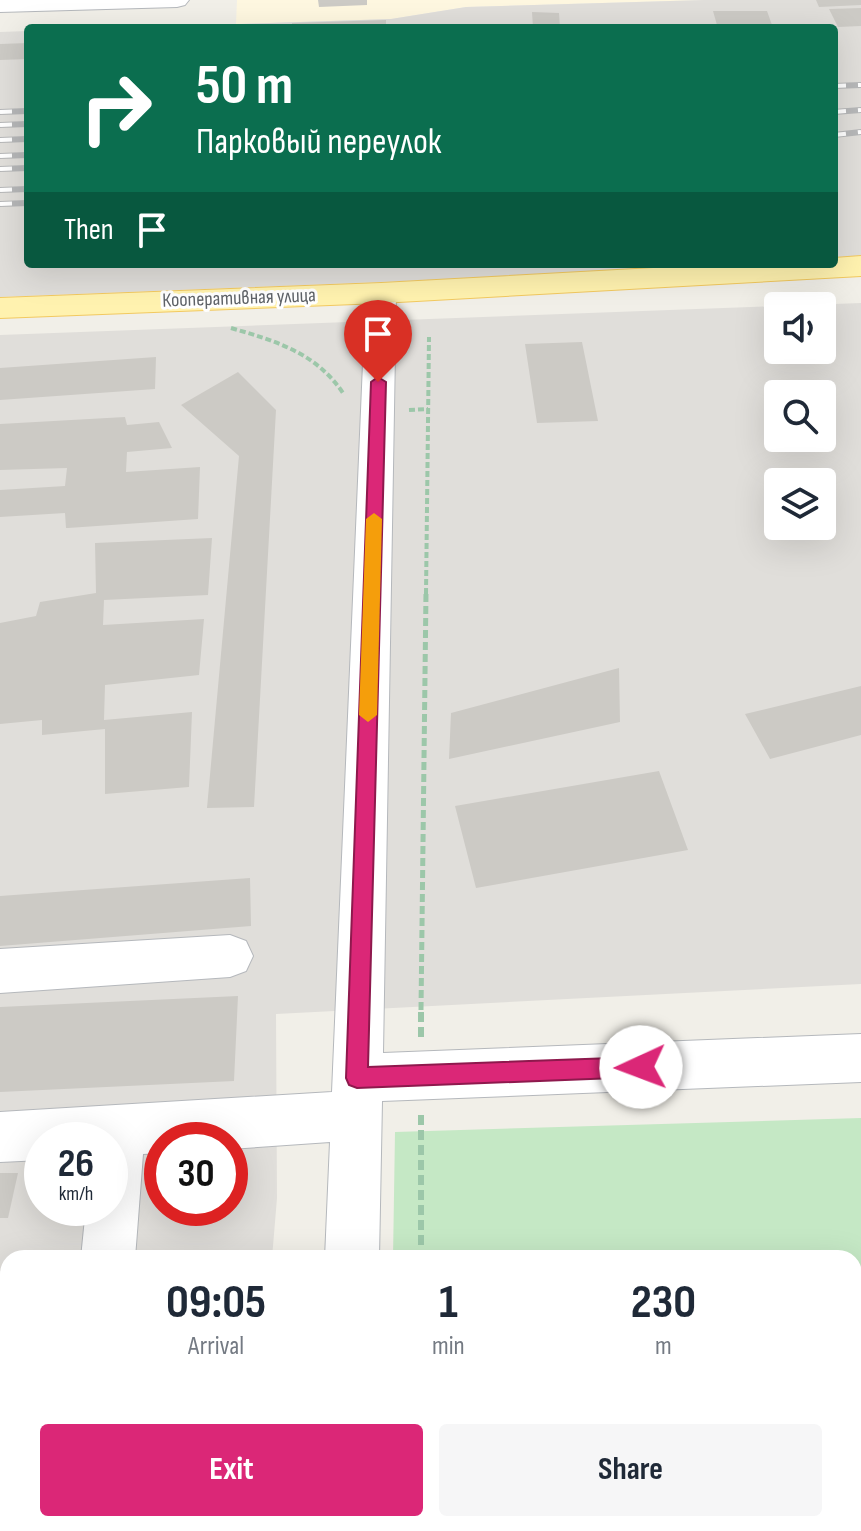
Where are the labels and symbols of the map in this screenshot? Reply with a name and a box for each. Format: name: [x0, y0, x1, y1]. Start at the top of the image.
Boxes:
street label: Кооперативная улица: [162, 283, 316, 313]
pin: [344, 300, 412, 382]
position arrow: [599, 1025, 683, 1109]
speed limit sign: 30: [144, 1122, 248, 1226]

